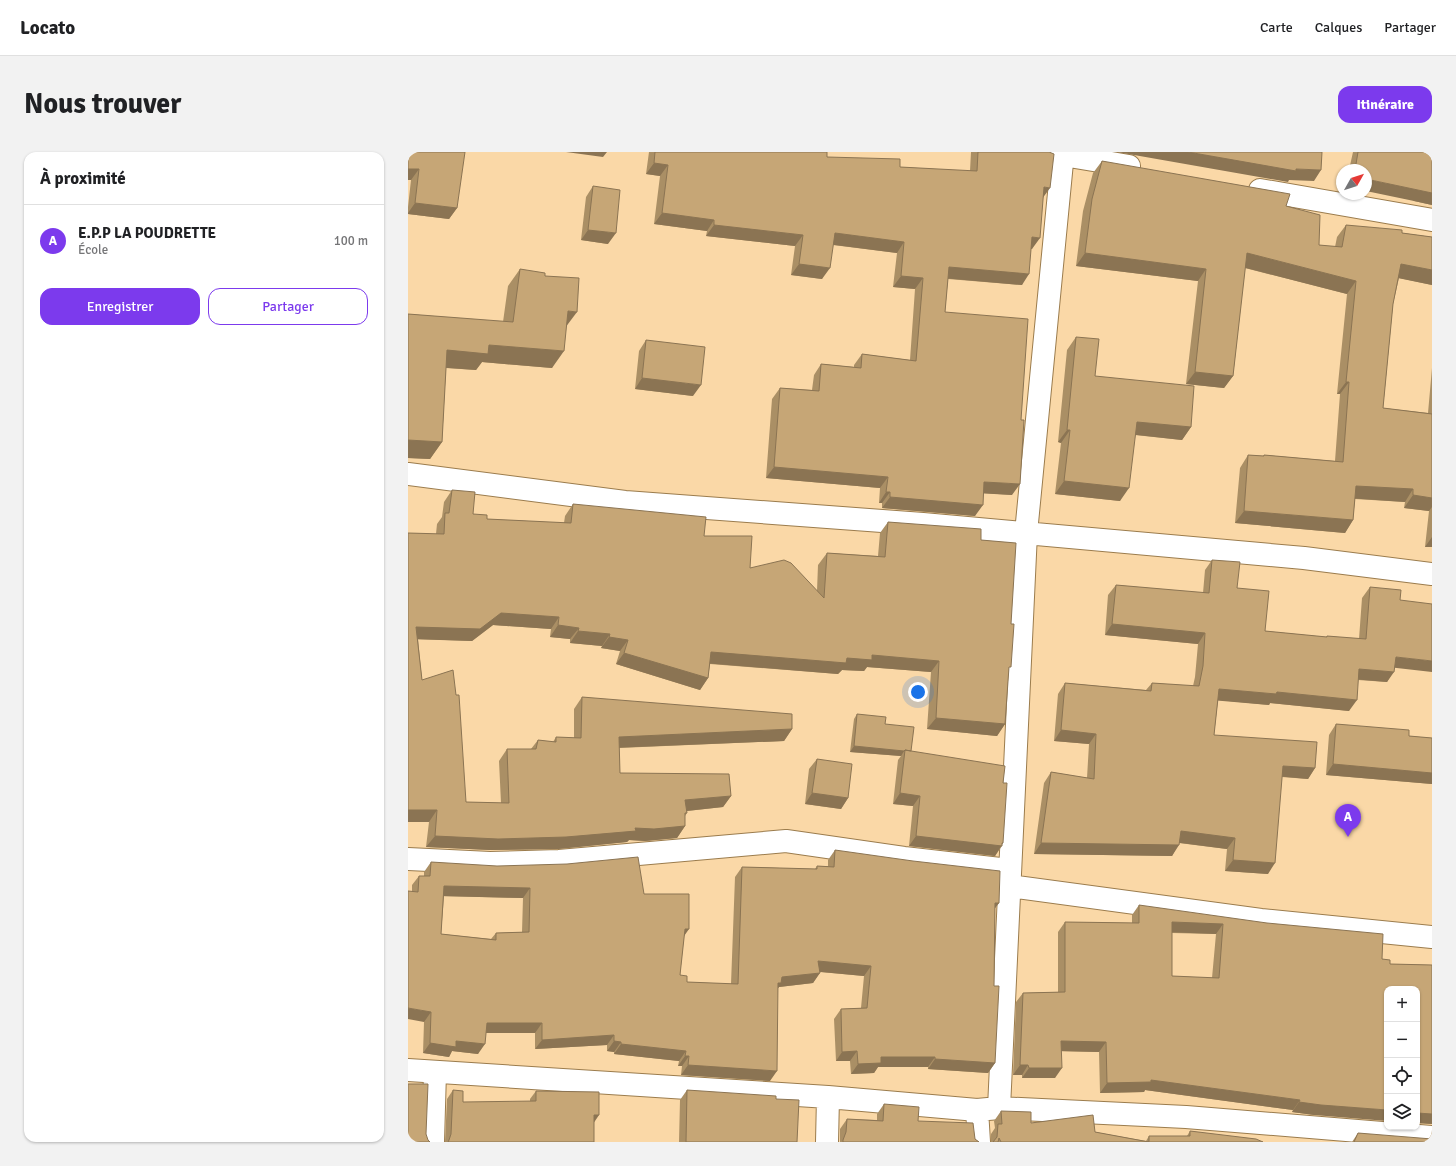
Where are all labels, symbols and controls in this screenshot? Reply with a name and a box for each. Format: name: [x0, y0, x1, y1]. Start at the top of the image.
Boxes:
text: Locato: [20, 16, 75, 40]
text: Carte: [1260, 19, 1293, 36]
text: Calques: [1315, 19, 1362, 36]
text: Partager: [1384, 19, 1436, 36]
button: Itinéraire: [1338, 86, 1432, 123]
text: Nous trouver: [24, 87, 181, 121]
north arrow: [1336, 164, 1372, 200]
text: À proximité: [40, 168, 126, 189]
text: E.P.P LA POUDRETTE: [78, 224, 216, 242]
text: A: [49, 233, 57, 249]
text: 100 m: [334, 233, 368, 249]
text: École: [78, 242, 108, 258]
button: Enregistrer: [40, 288, 200, 325]
button: Partager: [208, 288, 368, 325]
your location: [908, 682, 928, 702]
pin: A: [1335, 804, 1361, 837]
map controls: [1384, 986, 1420, 1130]
button: +: [1384, 986, 1420, 1022]
button: −: [1384, 1022, 1420, 1058]
button: locate: [1384, 1058, 1420, 1094]
button: layers: [1384, 1094, 1420, 1130]

